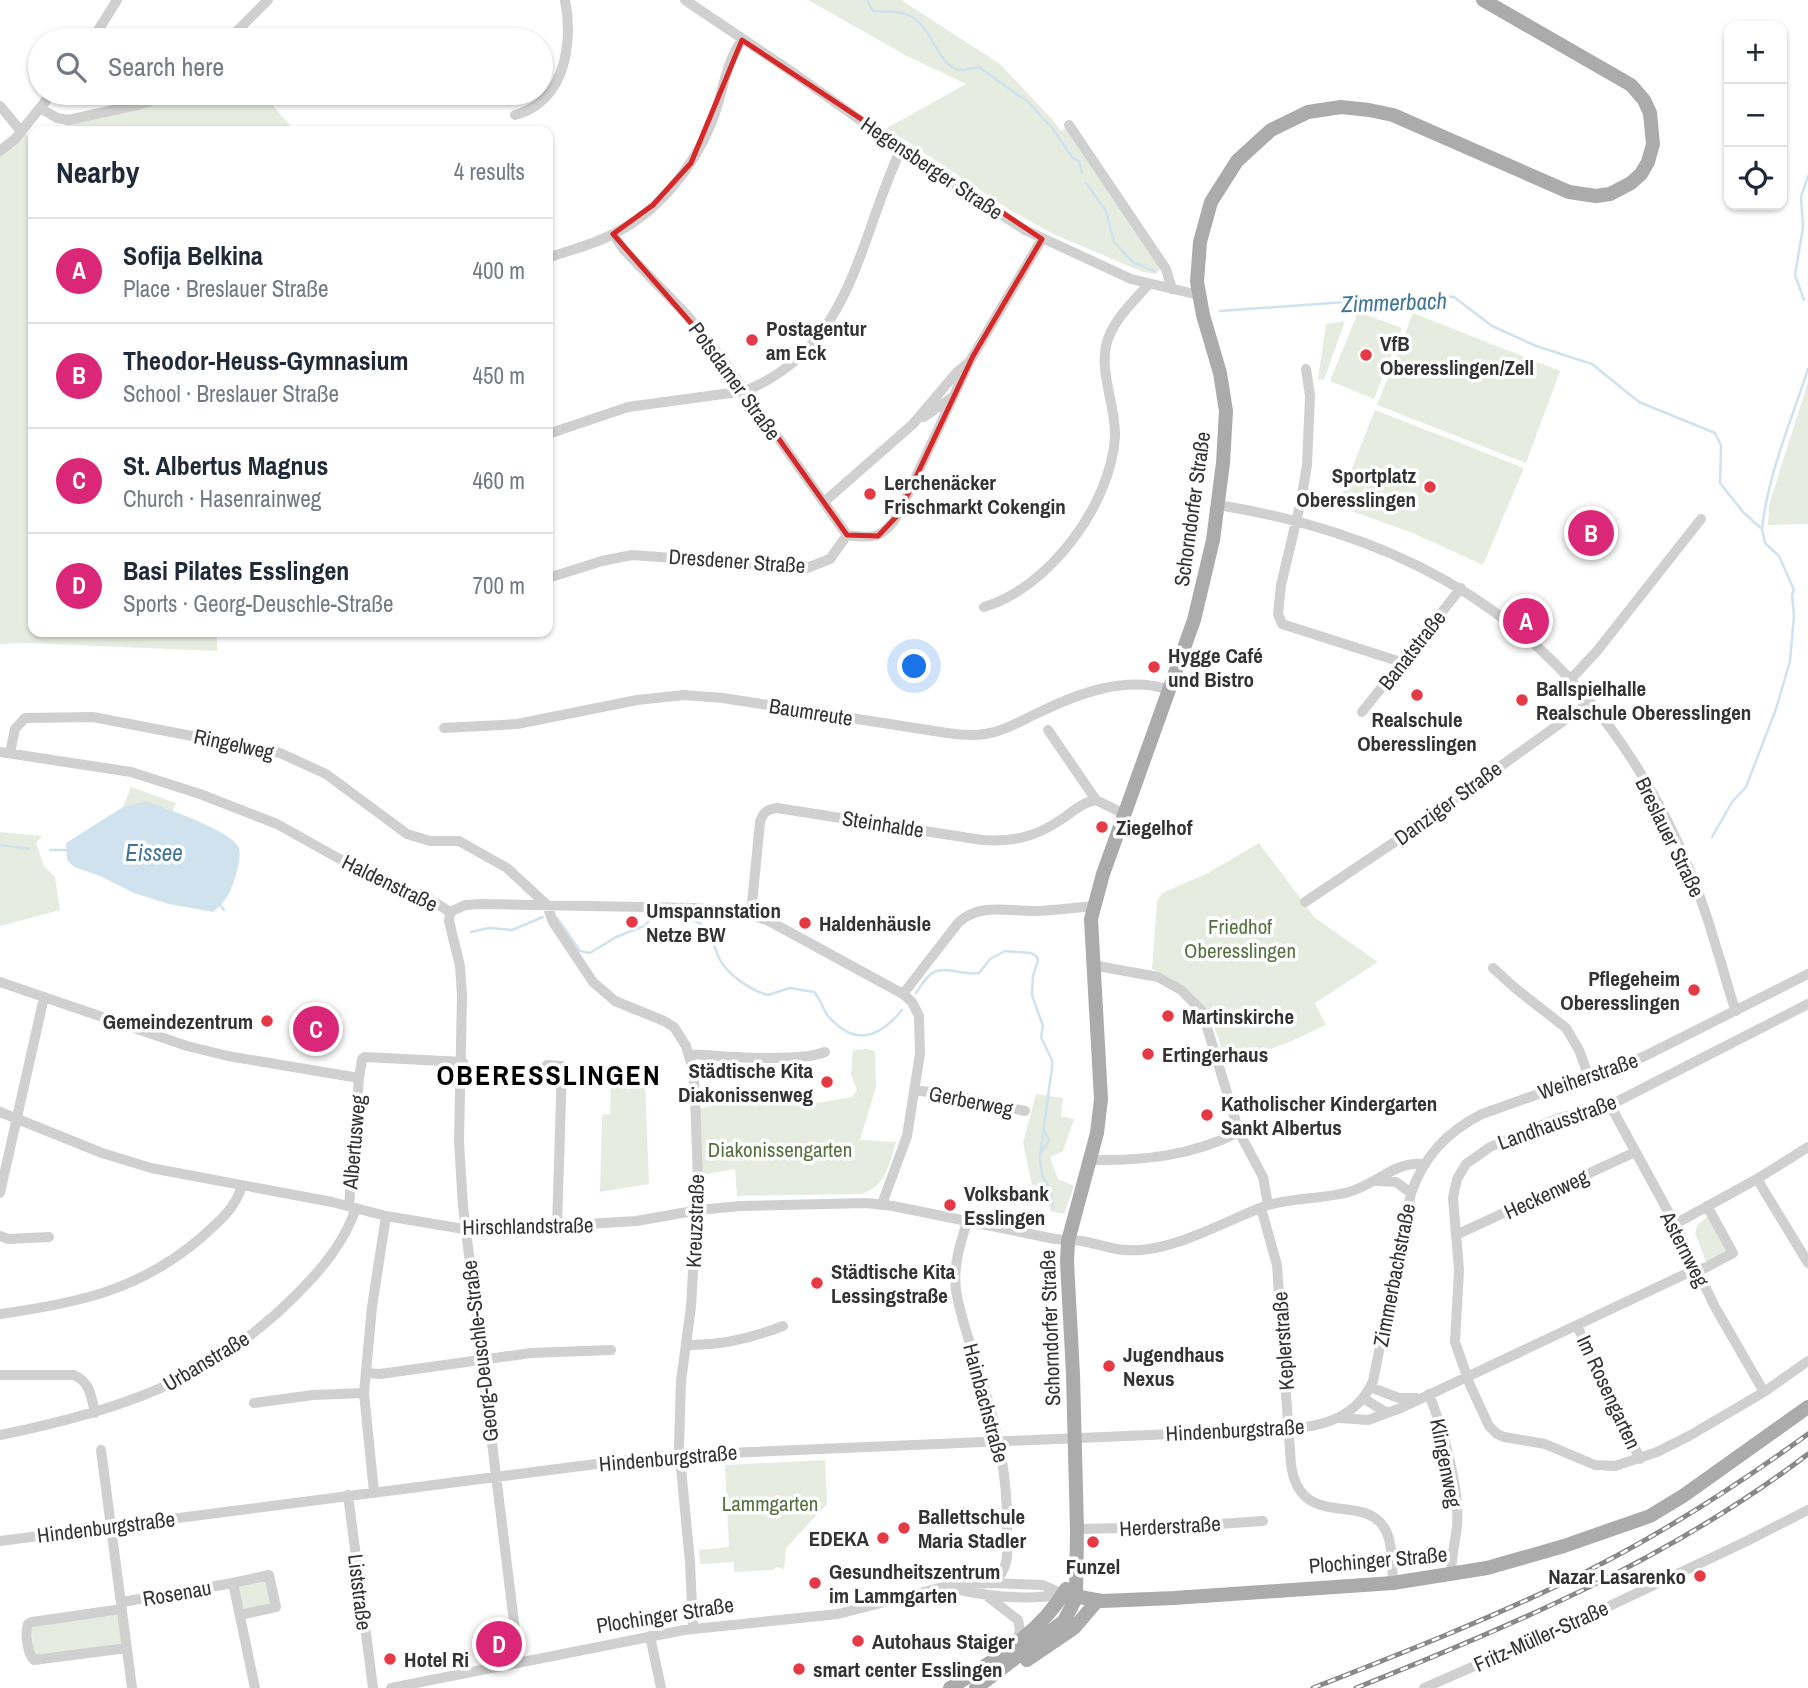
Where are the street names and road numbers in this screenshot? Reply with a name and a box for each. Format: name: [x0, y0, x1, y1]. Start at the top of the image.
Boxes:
street label: Hegensberger Straße: [855, 110, 1009, 226]
street label: Potsdamer Straße: [682, 316, 788, 446]
street label: Schorndorfer Straße: [1167, 430, 1217, 588]
street label: Dresdener Straße: [668, 542, 806, 580]
street label: Banatstraße: [1372, 604, 1452, 696]
street label: Baumreute: [767, 691, 855, 733]
street label: Ringelweg: [191, 721, 277, 767]
street label: Danziger Straße: [1388, 754, 1508, 852]
street label: Breslauer Straße: [1628, 772, 1712, 902]
street label: Steinhalde: [840, 803, 926, 845]
street label: Haldenstraße: [337, 847, 443, 919]
street label: Weiherstraße: [1534, 1045, 1642, 1107]
street label: Gerberweg: [926, 1079, 1016, 1123]
street label: Landhausstraße: [1494, 1087, 1620, 1157]
street label: Albertusweg: [335, 1093, 373, 1191]
street label: Heckenweg: [1499, 1162, 1593, 1226]
street label: Kreuzstraße: [679, 1174, 711, 1268]
street label: Zimmerbachstraße: [1366, 1201, 1422, 1349]
street label: Asternweg: [1653, 1205, 1717, 1292]
street label: Hirschlandstraße: [462, 1210, 594, 1242]
street label: Schorndorfer Straße: [1033, 1250, 1067, 1406]
street label: Georg-Deuschle-Straße: [454, 1259, 506, 1443]
street label: Keplerstraße: [1265, 1291, 1301, 1391]
street label: Urbanstraße: [158, 1324, 254, 1398]
street label: Im Rosengarten: [1570, 1330, 1648, 1454]
street label: Hainbachstraße: [956, 1340, 1016, 1466]
street label: Hindenburgstraße: [1165, 1412, 1305, 1448]
street label: Klingenweg: [1423, 1416, 1469, 1510]
street label: Hindenburgstraße: [598, 1438, 738, 1478]
street label: Hindenburgstraße: [35, 1504, 177, 1550]
street label: Herderstraße: [1119, 1509, 1221, 1543]
street label: Plochinger Straße: [1308, 1540, 1448, 1580]
street label: Liststraße: [341, 1552, 379, 1632]
street label: Rosenau: [141, 1573, 213, 1613]
street label: Plochinger Straße: [594, 1590, 736, 1640]
street label: Fritz-Müller-Straße: [1469, 1593, 1613, 1679]

